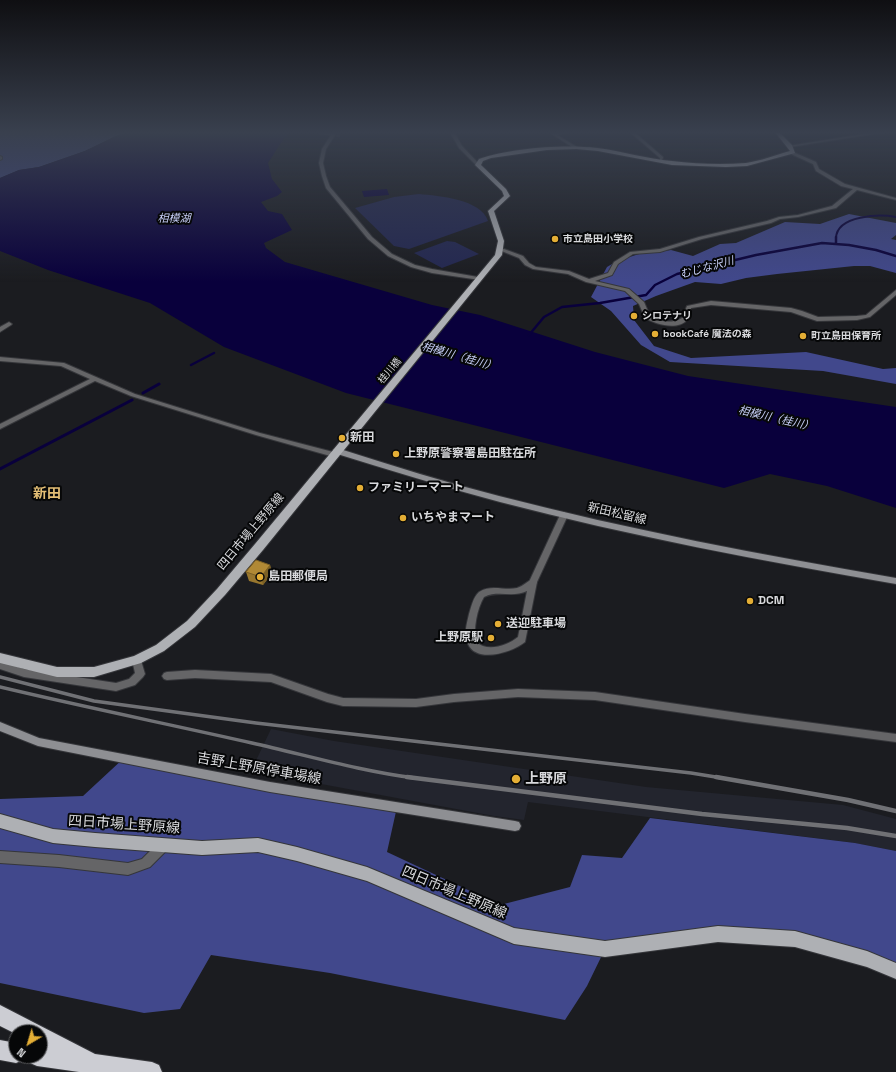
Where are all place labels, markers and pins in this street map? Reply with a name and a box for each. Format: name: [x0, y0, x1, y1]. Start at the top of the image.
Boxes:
place label: 市立島田小学校: [563, 233, 633, 245]
marker: 市立島田小学校: [550, 234, 560, 244]
place label: シロテナリ: [642, 310, 692, 322]
marker: シロテナリ: [629, 311, 639, 321]
place label: bookCafé 魔法の森: [663, 328, 752, 340]
marker: bookCafé 魔法の森: [650, 329, 660, 339]
place label: 町立島田保育所: [811, 330, 881, 342]
marker: 町立島田保育所: [798, 331, 808, 341]
place label: 新田: [350, 431, 374, 445]
marker: 新田: [337, 433, 347, 443]
place label: 上野原警察署島田駐在所: [404, 447, 536, 461]
marker: 上野原警察署島田駐在所: [391, 449, 401, 459]
place label: ファミリーマート: [368, 481, 464, 495]
marker: ファミリーマート: [355, 483, 365, 493]
place label: いちやまマート: [411, 511, 495, 525]
marker: いちやまマート: [398, 513, 408, 523]
place label: 島田郵便局: [268, 570, 328, 584]
marker: 島田郵便局: [255, 572, 265, 582]
place label: DCM: [758, 594, 784, 608]
marker: DCM: [745, 596, 755, 606]
place label: 送迎駐車場: [506, 617, 566, 631]
marker: 送迎駐車場: [493, 619, 503, 629]
place label: 上野原駅: [435, 631, 483, 645]
marker: 上野原駅: [486, 633, 496, 643]
place label: 上野原: [525, 771, 567, 787]
marker: 上野原: [510, 773, 522, 785]

